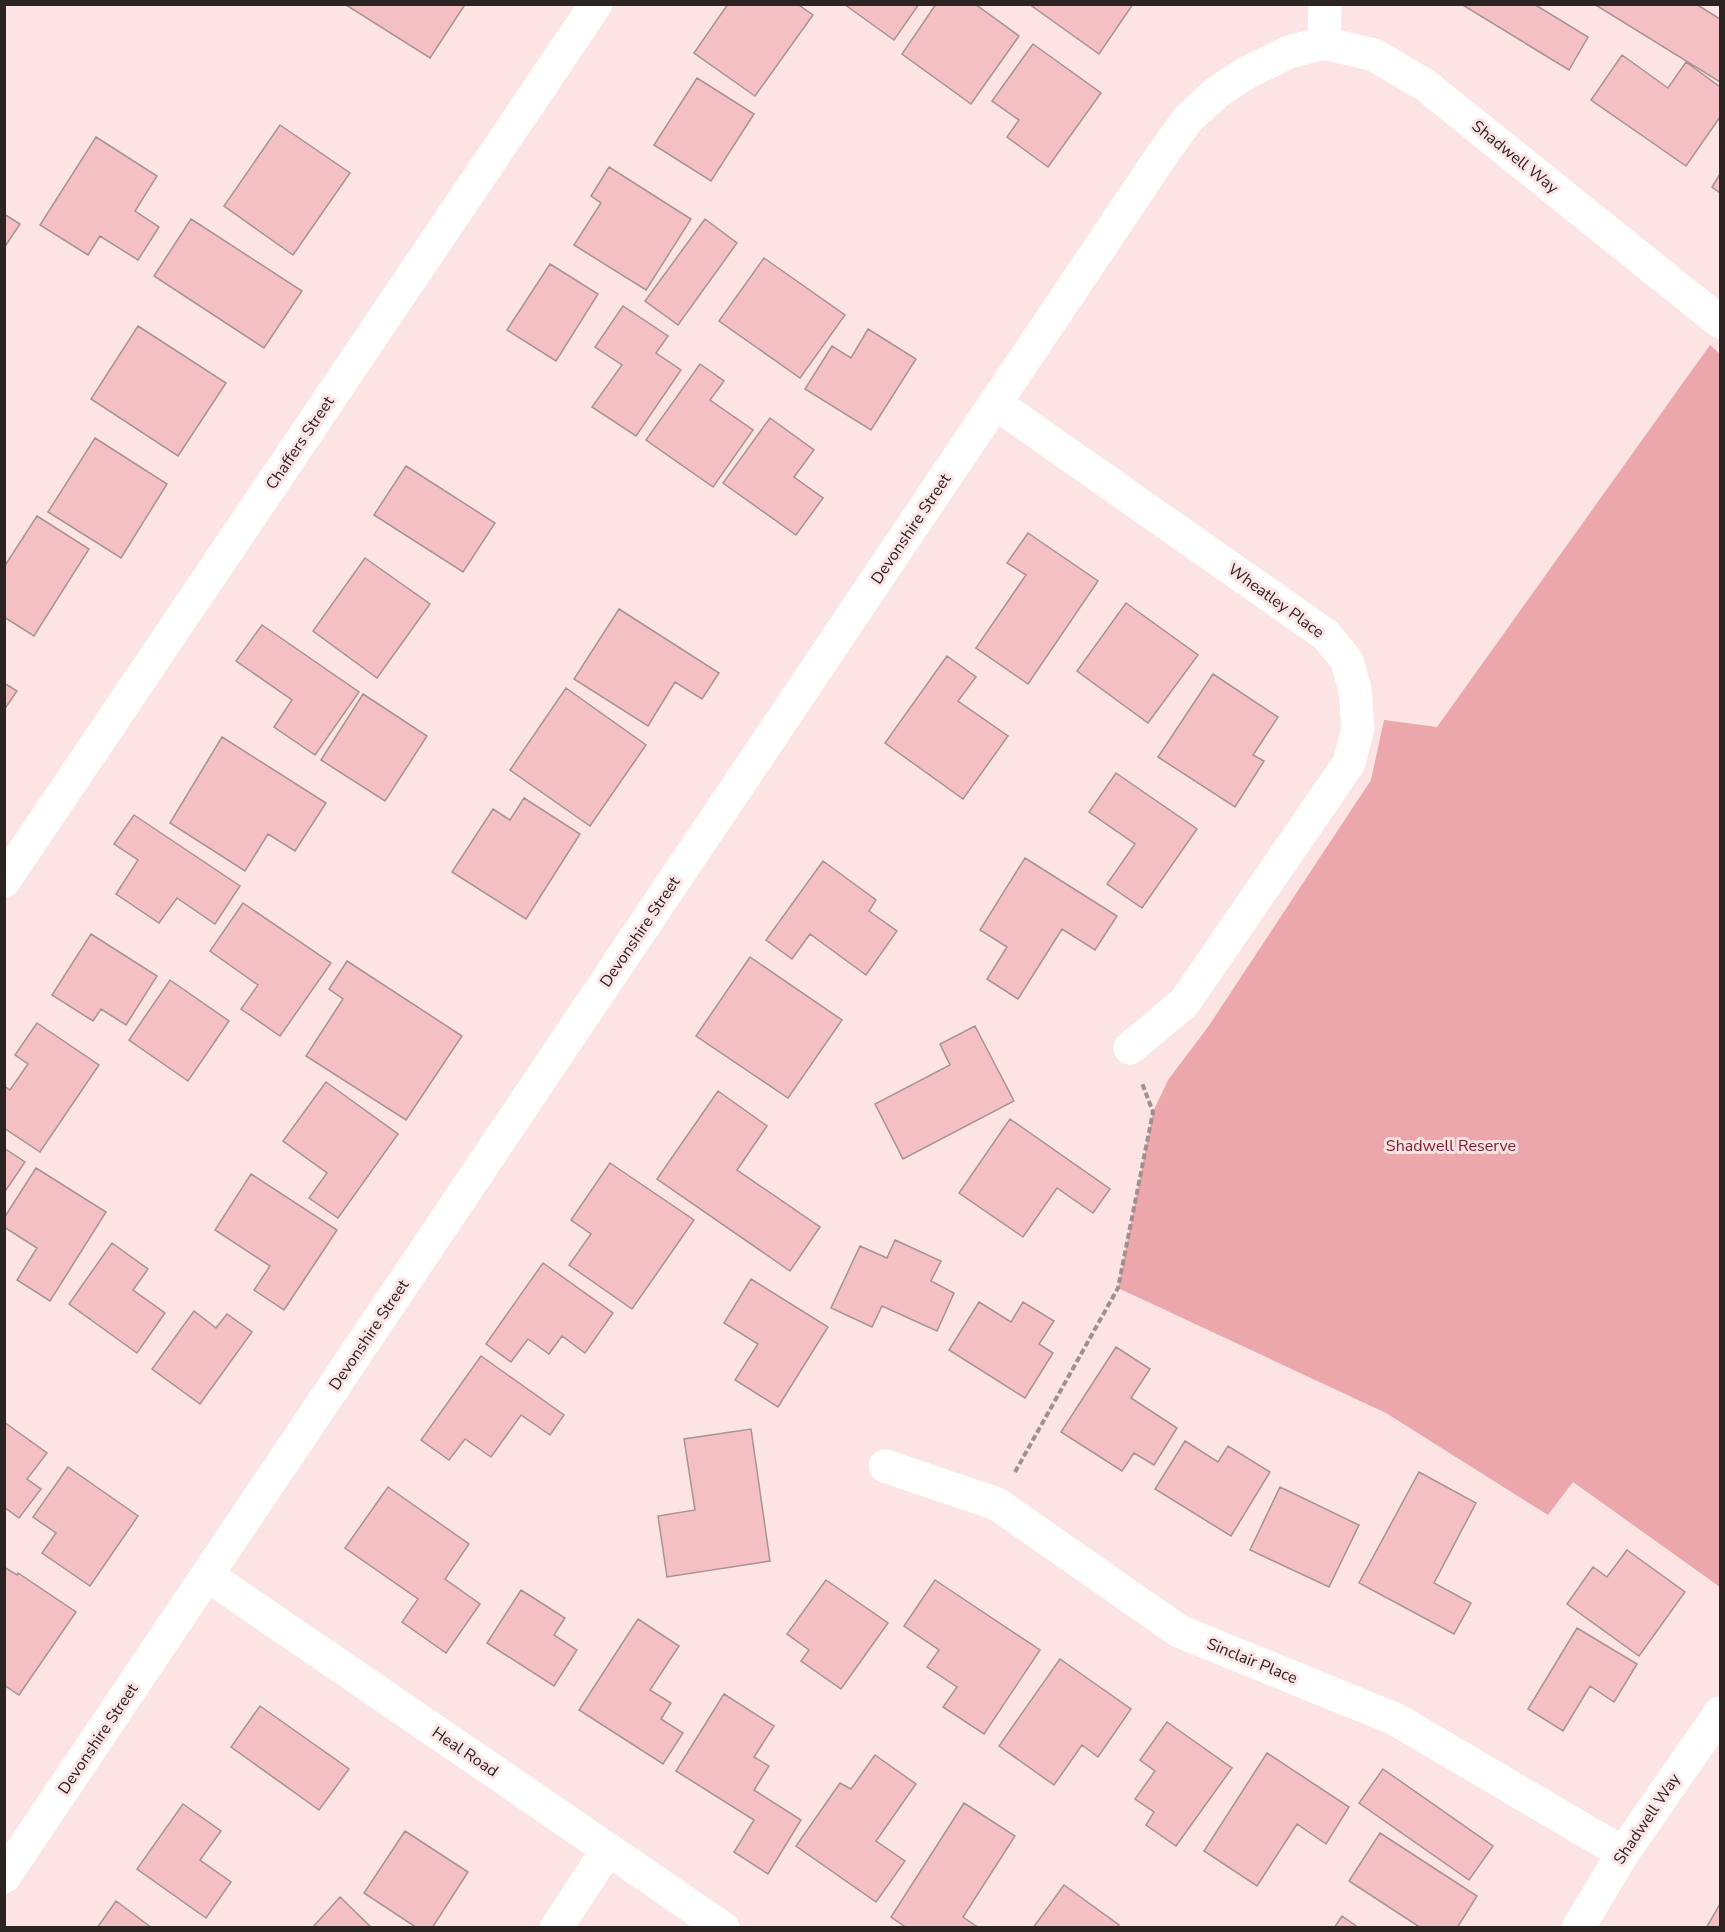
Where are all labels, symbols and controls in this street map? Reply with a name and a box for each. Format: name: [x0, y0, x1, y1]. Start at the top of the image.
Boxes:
street label: Shadwell Way: [1467, 115, 1564, 199]
street label: Chaffers Street: [261, 392, 340, 494]
street label: Devonshire Street: [866, 469, 956, 589]
street label: Wheatley Place: [1223, 559, 1329, 643]
street label: Devonshire Street: [595, 872, 685, 992]
park label: Shadwell Reserve: [1386, 1135, 1516, 1157]
street label: Devonshire Street: [324, 1275, 414, 1395]
street label: Sinclair Place: [1203, 1633, 1301, 1689]
street label: Devonshire Street: [53, 1679, 143, 1799]
street label: Heal Road: [428, 1722, 502, 1782]
street label: Shadwell Way: [1608, 1768, 1686, 1869]

